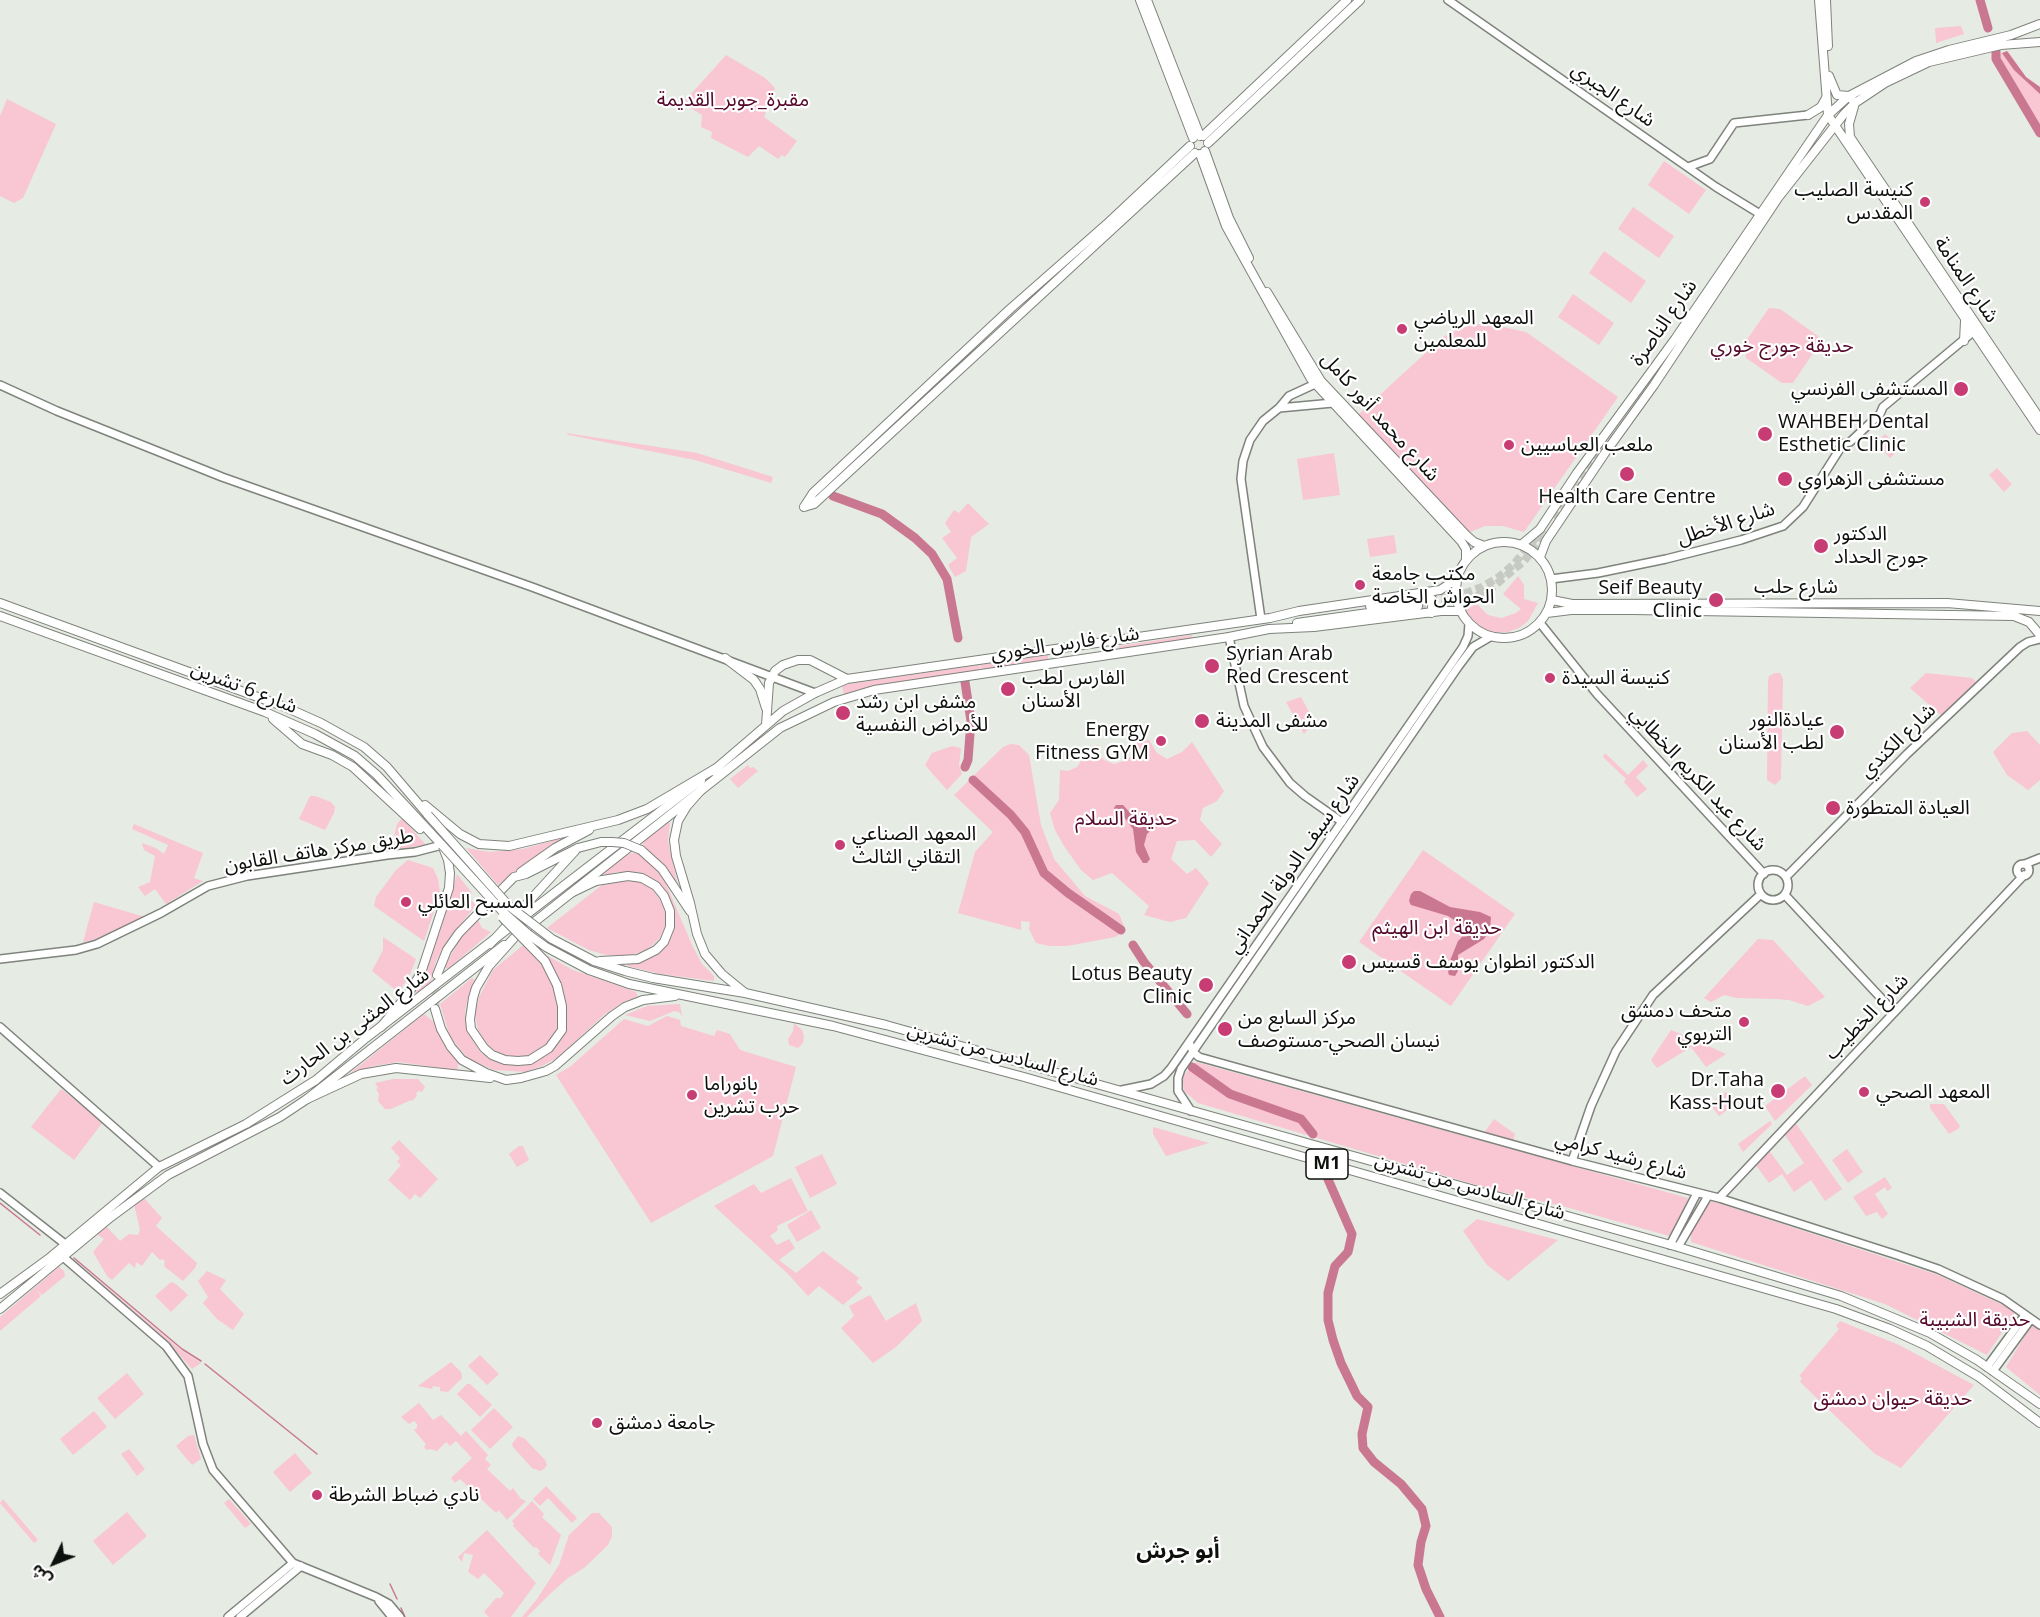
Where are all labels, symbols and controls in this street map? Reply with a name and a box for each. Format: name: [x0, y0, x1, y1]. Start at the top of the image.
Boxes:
street label: شارع الجبري: [1566, 57, 1660, 133]
park label: مقبرة_جوبر_القديمة: [657, 88, 809, 112]
place label: كنيسة الصليب المقدس: [1794, 178, 1913, 225]
marker: كنيسة الصليب المقدس: [1918, 195, 1932, 209]
street label: شارع المنامة: [1928, 232, 2004, 328]
street label: شارع الناصرة: [1625, 275, 1703, 371]
place label: المعهد الرياضي للمعلمين: [1414, 306, 1534, 353]
marker: المعهد الرياضي للمعلمين: [1395, 322, 1409, 336]
park label: حديقة جورج خوري: [1710, 334, 1854, 358]
street label: شارع محمد أنور كامل: [1316, 347, 1444, 487]
place label: المستشفى الفرنسي: [1791, 377, 1948, 401]
marker: المستشفى الفرنسي: [1952, 380, 1970, 398]
place label: WAHBEH Dental Esthetic Clinic: [1778, 410, 1929, 457]
marker: WAHBEH Dental Esthetic Clinic: [1756, 425, 1774, 443]
place label: ملعب العباسيين: [1521, 433, 1653, 457]
marker: ملعب العباسيين: [1502, 438, 1516, 452]
marker: Health Care Centre: [1618, 465, 1636, 483]
place label: مستشفى الزهراوي: [1798, 467, 1945, 491]
marker: مستشفى الزهراوي: [1776, 470, 1794, 488]
place label: Health Care Centre: [1538, 485, 1716, 509]
street label: شارع الأخطل: [1674, 497, 1778, 551]
place label: الدكتور جورج الحداد: [1834, 522, 1928, 569]
marker: الدكتور جورج الحداد: [1812, 537, 1830, 555]
place label: مكتب جامعة الحواش الخاصة: [1372, 562, 1495, 609]
street label: شارع حلب: [1754, 575, 1838, 599]
place label: Seif Beauty Clinic: [1598, 576, 1702, 623]
marker: مكتب جامعة الحواش الخاصة: [1353, 578, 1367, 592]
marker: Seif Beauty Clinic: [1707, 591, 1725, 609]
street label: شارع فارس الخوري: [989, 622, 1141, 666]
place label: Syrian Arab Red Crescent: [1226, 642, 1349, 689]
street label: شارع 6 تشرين: [188, 657, 300, 719]
marker: Syrian Arab Red Crescent: [1203, 657, 1221, 675]
place label: الفارس لطب الأسنان: [1022, 666, 1125, 713]
place label: كنيسة السيدة: [1562, 666, 1670, 690]
marker: كنيسة السيدة: [1543, 671, 1557, 685]
marker: الفارس لطب الأسنان: [999, 680, 1017, 698]
place label: مشفى ابن رشد للأمراض النفسية: [856, 690, 988, 737]
street label: شارع الكندي: [1855, 699, 1941, 783]
street label: شارع عبد الكريم الخطابي: [1625, 701, 1771, 857]
marker: مشفى ابن رشد للأمراض النفسية: [834, 704, 852, 722]
place label: عيادةالنور لطب الأسنان: [1719, 708, 1824, 755]
place label: مشفى المدينة: [1216, 709, 1328, 733]
marker: مشفى المدينة: [1193, 712, 1211, 730]
place label: Energy Fitness GYM: [1035, 718, 1149, 765]
marker: عيادةالنور لطب الأسنان: [1828, 723, 1846, 741]
marker: Energy Fitness GYM: [1154, 734, 1168, 748]
street label: شارع سيف الدولة الحمداني: [1223, 770, 1365, 958]
place label: العيادة المتطورة: [1846, 796, 1970, 820]
marker: العيادة المتطورة: [1824, 799, 1842, 817]
park label: حديقة السلام: [1075, 807, 1177, 831]
place label: المعهد الصناعي التقاني الثالث: [852, 822, 976, 869]
street label: طريق مركز هاتف القابون: [222, 824, 416, 878]
marker: المعهد الصناعي التقاني الثالث: [833, 838, 847, 852]
place label: المسبح العائلي: [418, 890, 534, 914]
marker: المسبح العائلي: [399, 895, 413, 909]
park label: حديقة ابن الهيثم: [1372, 916, 1502, 940]
place label: الدكتور انطوان يوسف قسيس: [1362, 950, 1595, 974]
marker: الدكتور انطوان يوسف قسيس: [1340, 953, 1358, 971]
place label: Lotus Beauty Clinic: [1071, 962, 1192, 1009]
street label: شارع المثنى بن الحارث: [276, 963, 434, 1091]
street label: شارع الخطيب: [1820, 969, 1914, 1065]
marker: Lotus Beauty Clinic: [1197, 976, 1215, 994]
place label: متحف دمشق التربوي: [1621, 999, 1732, 1046]
place label: مركز السابع من نيسان الصحي-مستوصف: [1238, 1006, 1440, 1053]
marker: متحف دمشق التربوي: [1737, 1015, 1751, 1029]
street label: شارع السادس من تشرين: [905, 1018, 1101, 1092]
marker: مركز السابع من نيسان الصحي-مستوصف: [1216, 1020, 1234, 1038]
place label: Dr.Taha Kass-Hout: [1669, 1068, 1764, 1115]
place label: بانوراما حرب تشرين: [704, 1072, 800, 1119]
place label: المعهد الصحي: [1876, 1080, 1990, 1104]
marker: Dr.Taha Kass-Hout: [1769, 1082, 1787, 1100]
marker: المعهد الصحي: [1857, 1085, 1871, 1099]
marker: بانوراما حرب تشرين: [685, 1088, 699, 1102]
street label: شارع رشيد كرامي: [1552, 1127, 1690, 1185]
street label: شارع السادس من تشرين: [1372, 1148, 1568, 1226]
road number: M1: [1306, 1149, 1348, 1179]
park label: حديقة الشبيبة: [1919, 1308, 2031, 1332]
park label: حديقة حيوان دمشق: [1814, 1387, 1972, 1411]
place label: جامعة دمشق: [609, 1411, 716, 1435]
marker: جامعة دمشق: [590, 1416, 604, 1430]
place label: نادي ضباط الشرطة: [329, 1483, 479, 1507]
marker: نادي ضباط الشرطة: [310, 1488, 324, 1502]
north arrow: [24, 1533, 84, 1593]
district label: أبو جرش: [1136, 1539, 1220, 1565]
text: ش: [25, 1560, 56, 1591]

